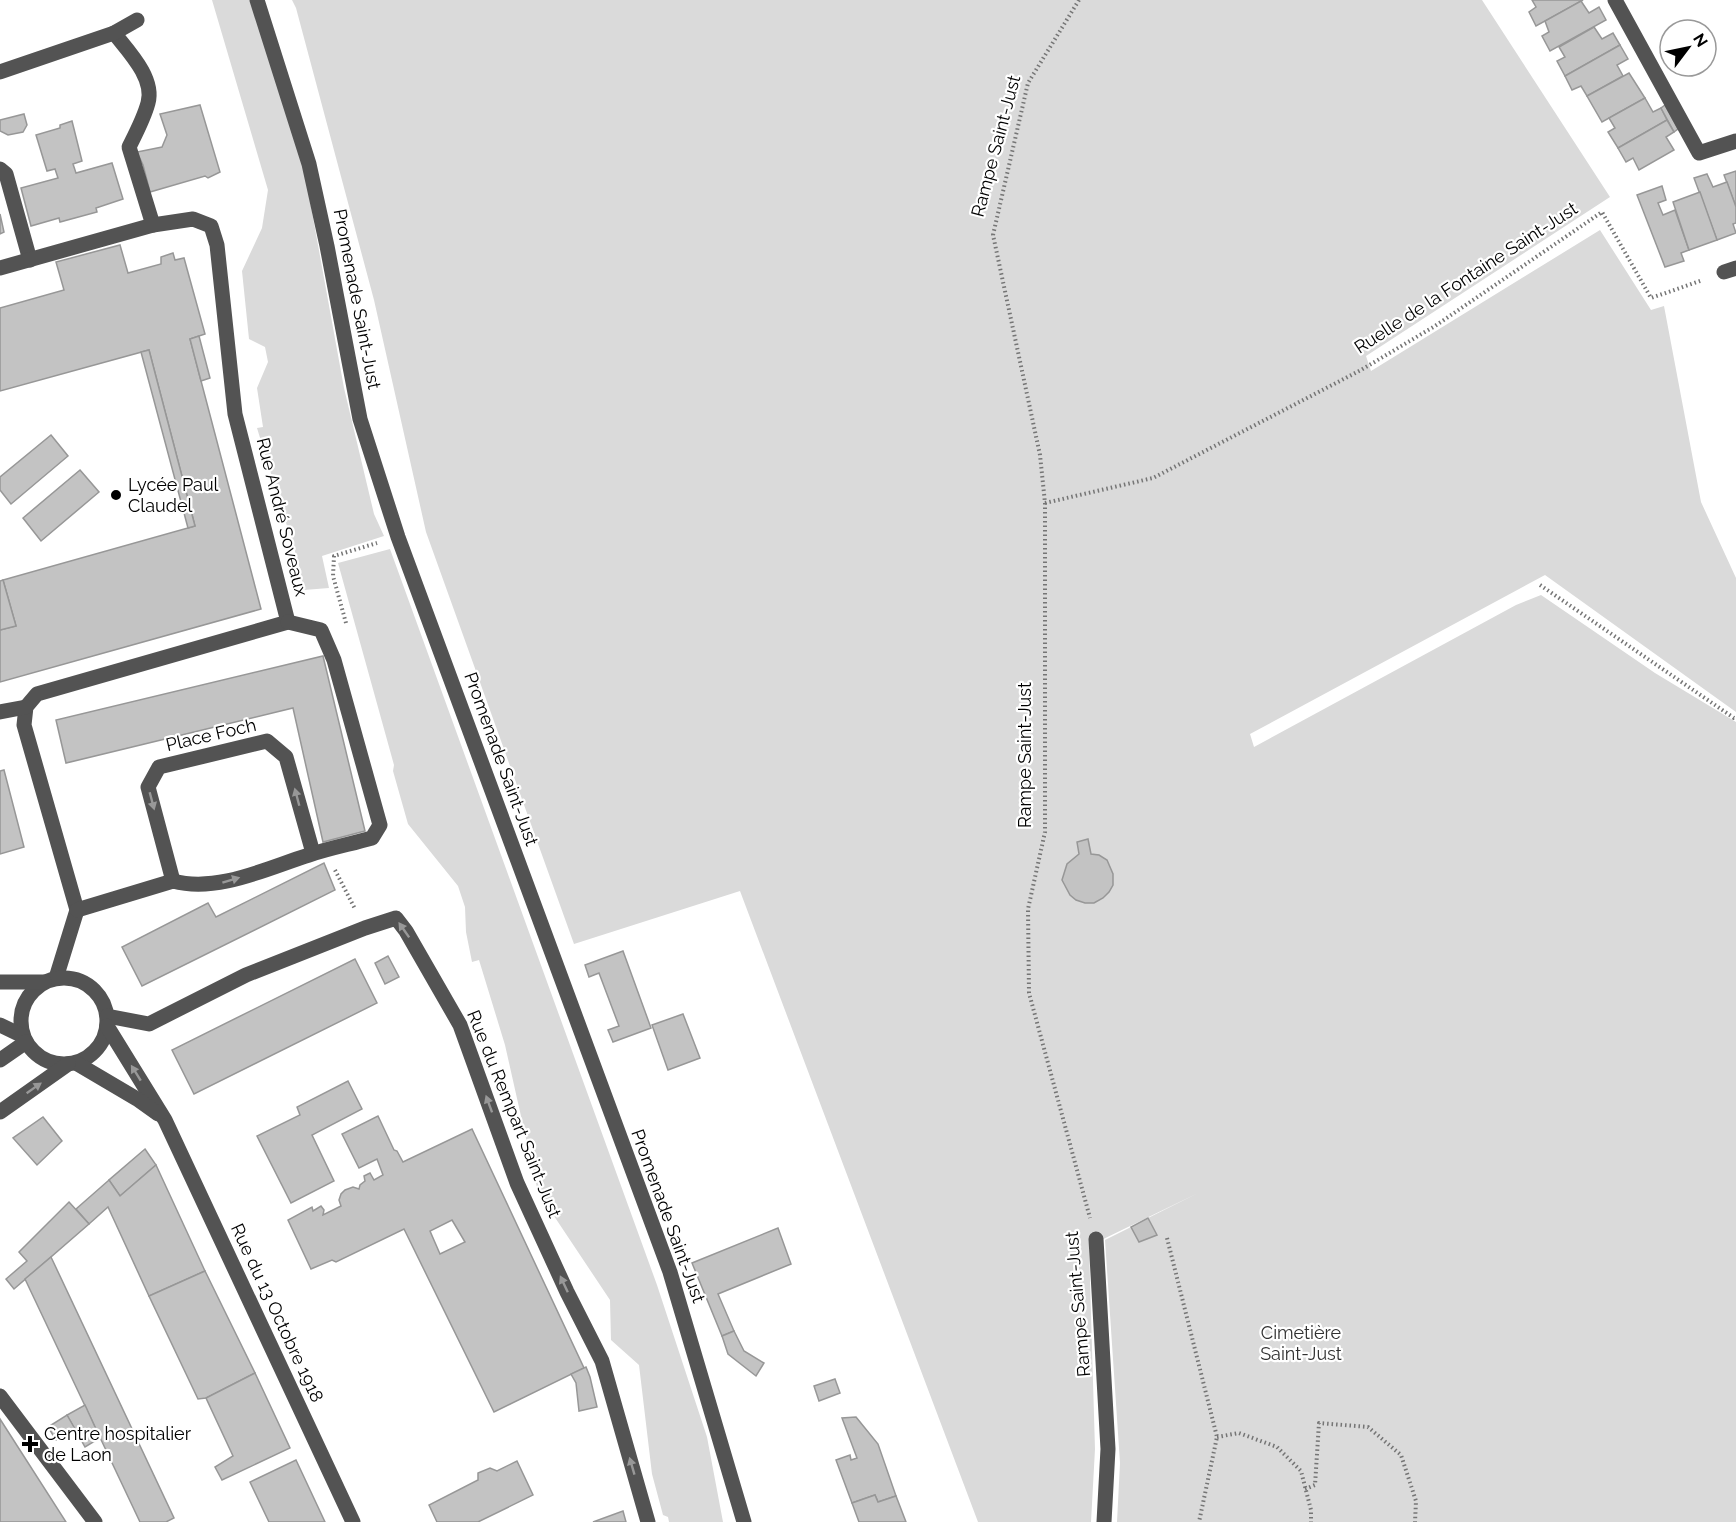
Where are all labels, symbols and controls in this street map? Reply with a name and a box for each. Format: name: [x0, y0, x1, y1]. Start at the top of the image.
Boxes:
north arrow: [1658, 18, 1718, 78]
text: N: [1689, 30, 1712, 51]
street label: Rampe Saint-Just: [966, 73, 1025, 219]
street label: Ruelle de la Fontaine Saint-Just: [1350, 198, 1581, 358]
street label: Promenade Saint-Just: [330, 207, 385, 391]
street label: Rue André Soveaux: [253, 435, 312, 598]
place label: Lycée Paul Claudel: [128, 474, 219, 516]
marker: Lycée Paul Claudel: [109, 488, 123, 502]
street label: Promenade Saint-Just: [460, 669, 543, 849]
street label: Rampe Saint-Just: [1014, 682, 1035, 828]
street label: Place Foch: [164, 714, 258, 755]
one-way arrow: [292, 788, 302, 806]
one-way arrow: [147, 792, 157, 810]
one-way arrow: [222, 875, 240, 884]
one-way arrow: [398, 922, 410, 938]
street label: Rue du Rempart Saint-Just: [463, 1007, 566, 1221]
one-way arrow: [130, 1065, 141, 1081]
one-way arrow: [26, 1083, 42, 1094]
one-way arrow: [483, 1095, 493, 1113]
street label: Promenade Saint-Just: [627, 1126, 710, 1306]
street label: Rue du 13 Octobre 1918: [227, 1220, 328, 1405]
street label: Rampe Saint-Just: [1061, 1230, 1094, 1378]
one-way arrow: [559, 1276, 568, 1293]
park label: Cimetière Saint-Just: [1260, 1322, 1342, 1364]
place label: Centre hospitalier de Laon: [44, 1423, 192, 1465]
marker: Centre hospitalier de Laon: [21, 1435, 39, 1453]
one-way arrow: [627, 1457, 636, 1475]

